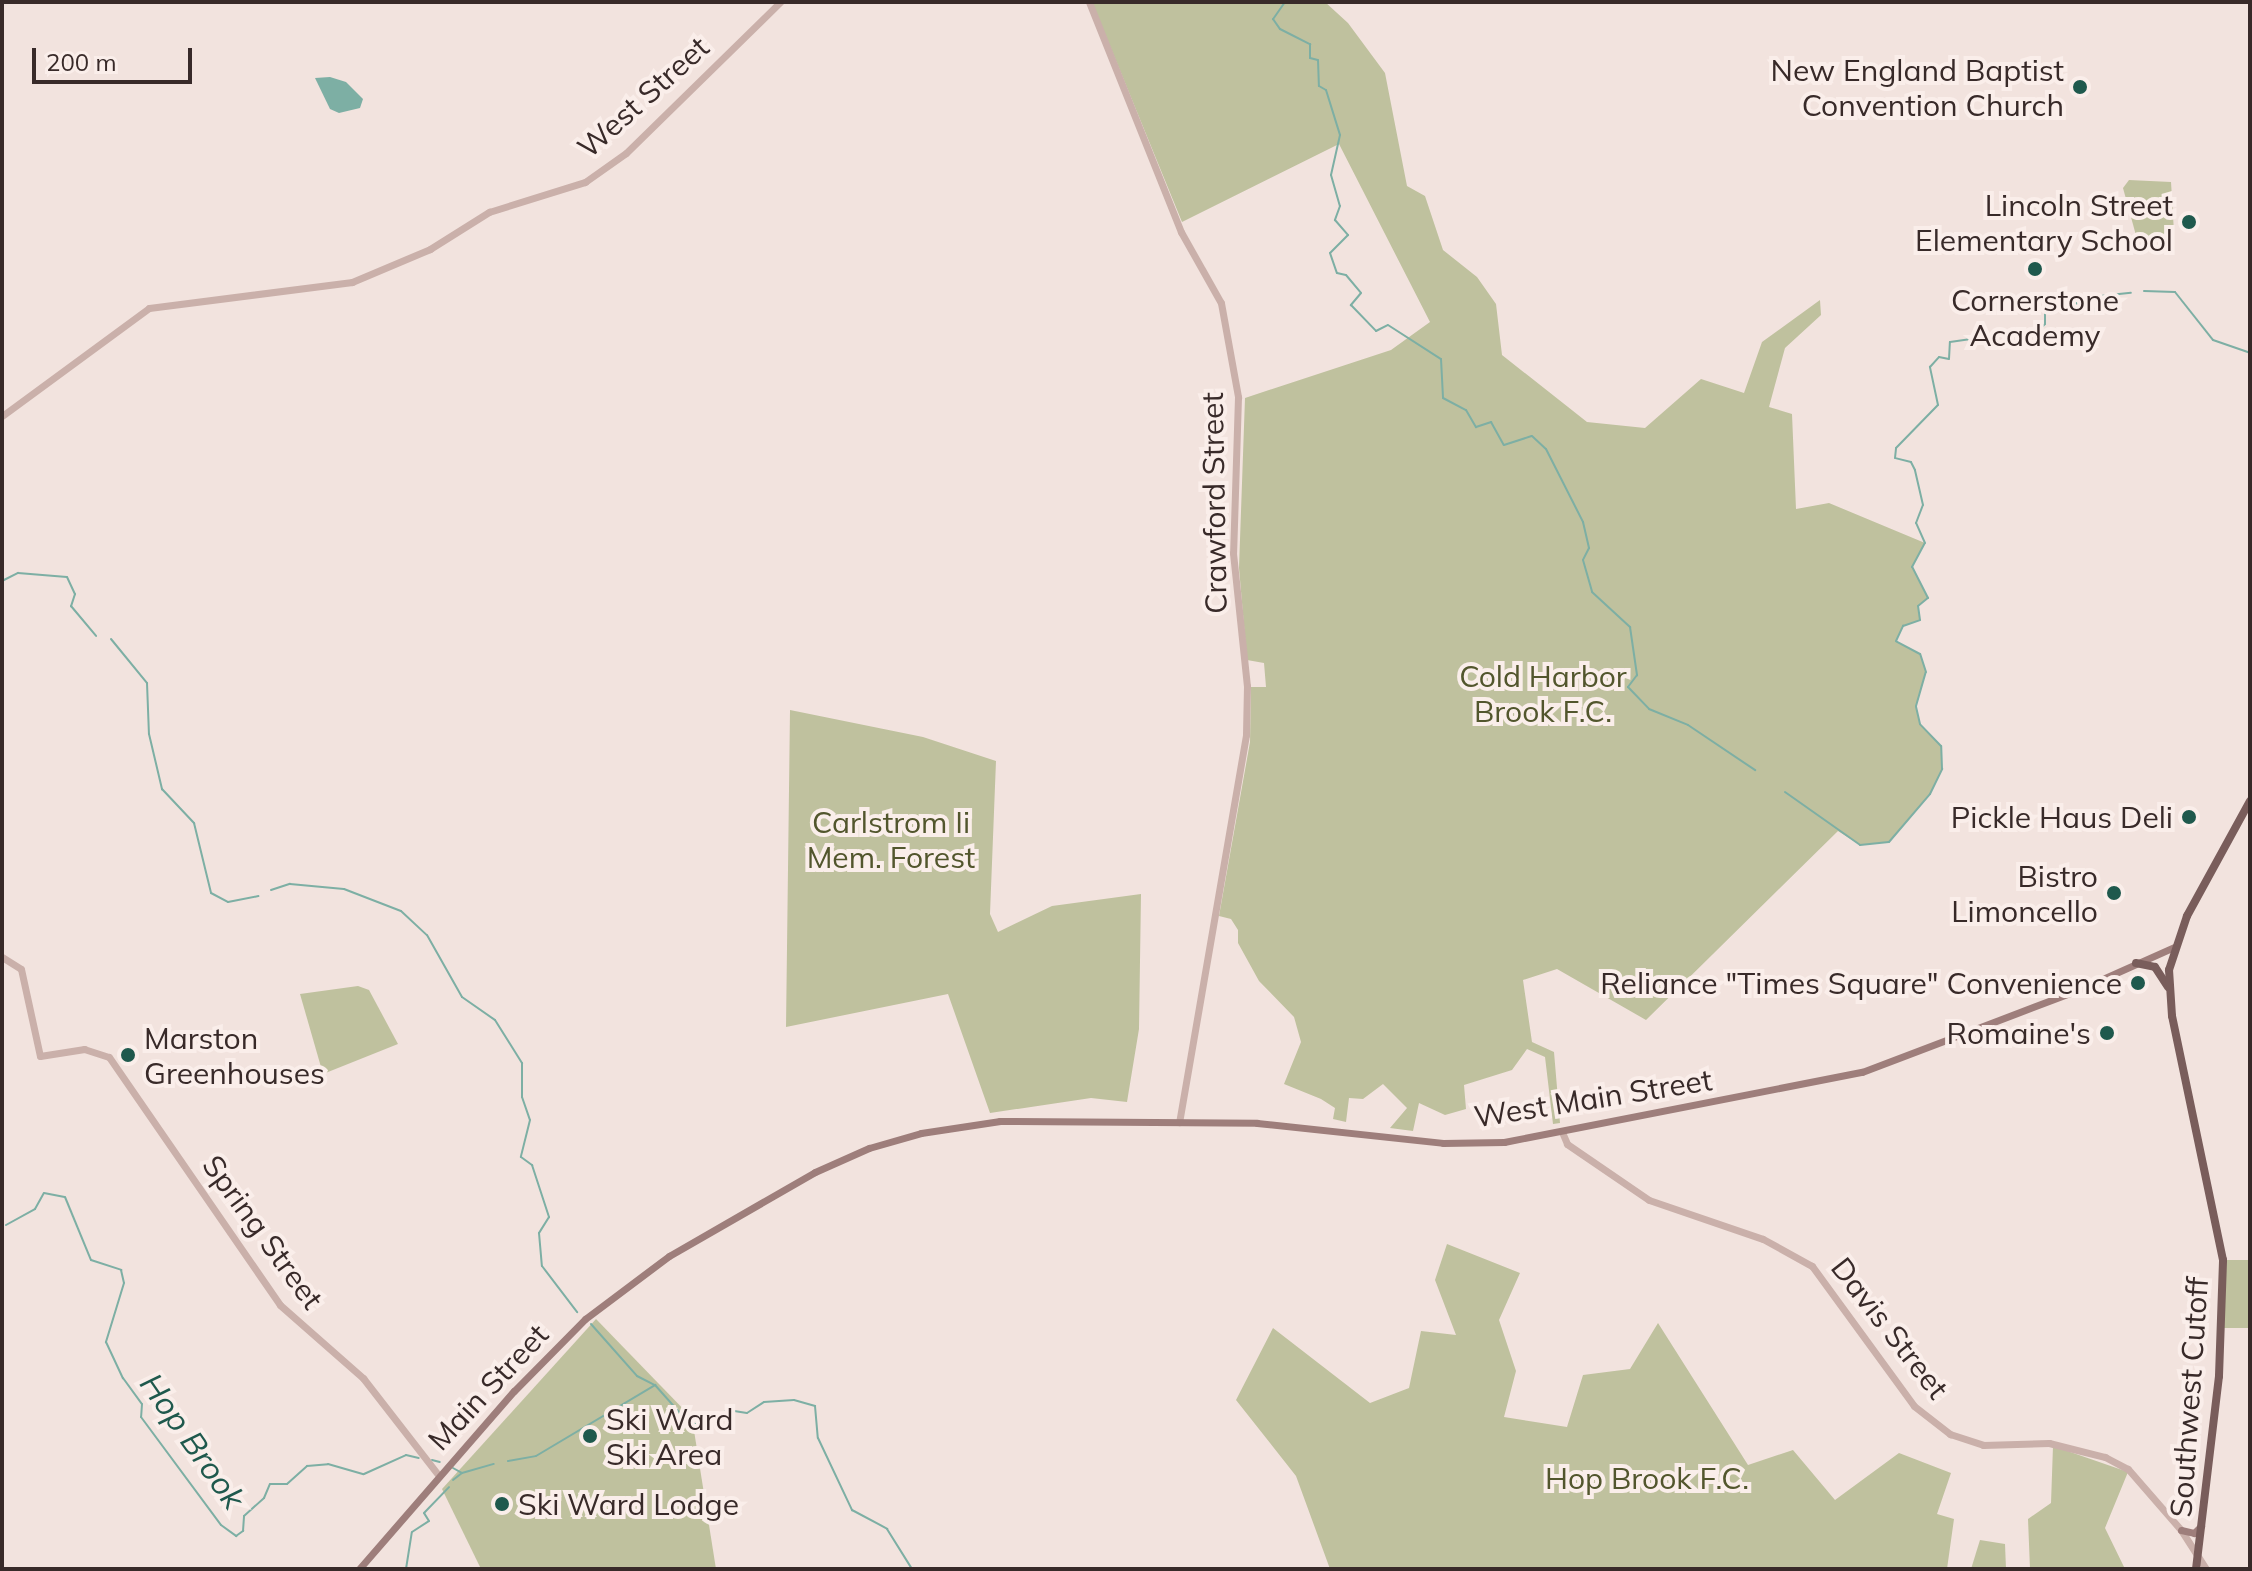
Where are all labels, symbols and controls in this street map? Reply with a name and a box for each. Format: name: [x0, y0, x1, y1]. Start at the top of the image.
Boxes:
street label: West Street: [570, 29, 716, 165]
scale bar: [36, 32, 196, 82]
text: 200 m: [46, 47, 117, 77]
place label: New England Baptist Convention Church: [1771, 52, 2064, 122]
marker: New England Baptist Convention Church: [2071, 78, 2089, 96]
place label: Lincoln Street Elementary School: [1915, 187, 2173, 258]
marker: Lincoln Street Elementary School: [2180, 213, 2198, 231]
marker: Cornerstone Academy: [2026, 260, 2044, 278]
place label: Cornerstone Academy: [1951, 282, 2119, 352]
street label: Crawford Street: [1194, 392, 1234, 614]
park label: Cold Harbor Brook F.C.: [1459, 658, 1627, 728]
place label: Pickle Haus Deli: [1951, 799, 2173, 835]
park label: Carlstrom Ii Mem. Forest: [807, 804, 975, 874]
marker: Pickle Haus Deli: [2180, 808, 2198, 826]
place label: Bistro Limoncello: [1951, 858, 2098, 928]
marker: Bistro Limoncello: [2105, 884, 2123, 902]
place label: Reliance "Times Square" Convenience: [1600, 965, 2122, 1001]
marker: Reliance "Times Square" Convenience: [2129, 974, 2147, 992]
place label: Romaine's: [1947, 1015, 2091, 1051]
place label: Marston Greenhouses: [144, 1020, 325, 1090]
marker: Romaine's: [2098, 1024, 2116, 1042]
marker: Marston Greenhouses: [119, 1046, 137, 1064]
street label: West Main Street: [1472, 1061, 1714, 1135]
street label: Spring Street: [195, 1148, 331, 1316]
street label: Davis Street: [1824, 1250, 1956, 1406]
street label: Southwest Cutoff: [2163, 1276, 2215, 1518]
street label: Main Street: [421, 1316, 555, 1458]
water label: Hop Brook: [132, 1366, 254, 1516]
place label: Ski Ward Ski Area: [606, 1401, 733, 1472]
marker: Ski Ward Ski Area: [581, 1427, 599, 1445]
park label: Hop Brook F.C.: [1545, 1460, 1749, 1496]
place label: Ski Ward Lodge: [518, 1486, 739, 1522]
marker: Ski Ward Lodge: [493, 1495, 511, 1513]

